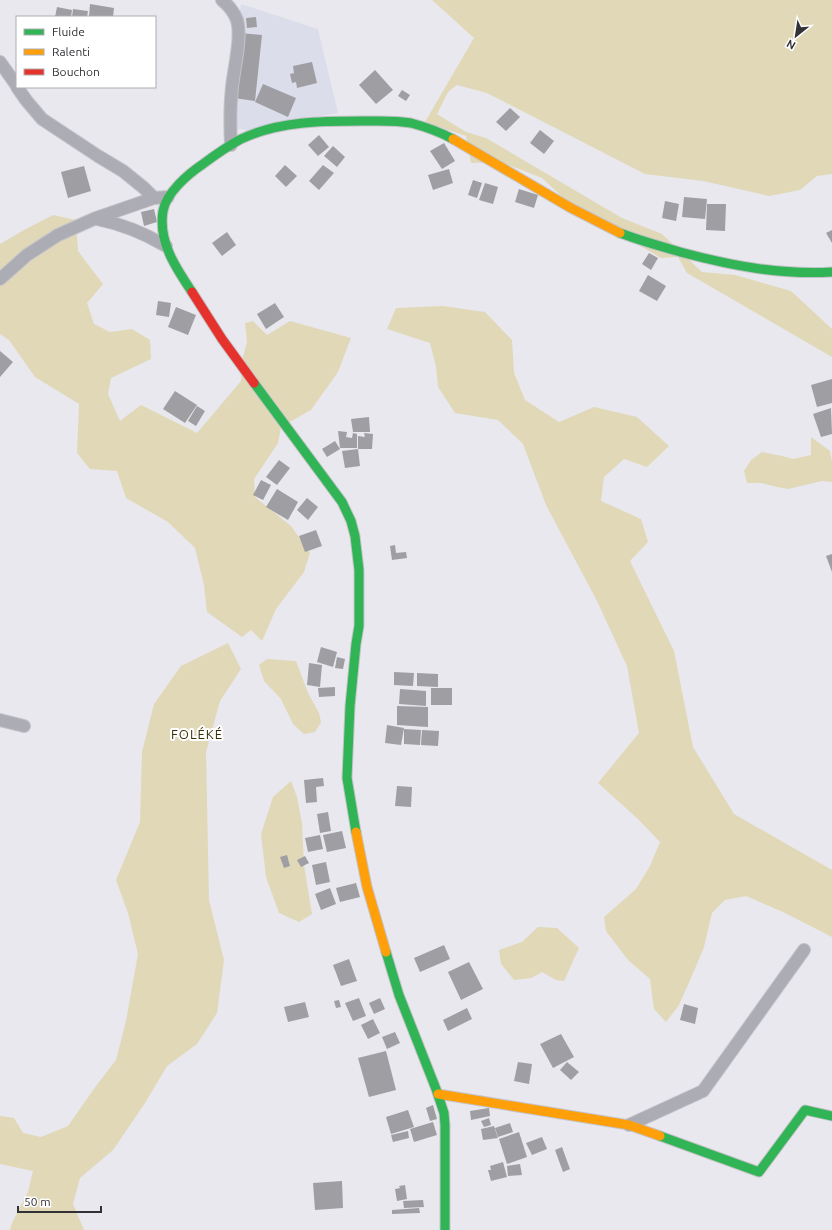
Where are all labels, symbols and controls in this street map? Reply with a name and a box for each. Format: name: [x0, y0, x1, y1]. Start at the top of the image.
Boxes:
legend: [16, 16, 156, 88]
north arrow: [776, 16, 816, 56]
text: Fluide: [52, 25, 85, 38]
text: N: [784, 37, 798, 52]
text: Ralenti: [52, 45, 90, 58]
text: Bouchon: [52, 65, 100, 78]
district label: FOLÉKÉ: [171, 726, 223, 741]
scale bar: [18, 1188, 101, 1214]
text: 50 m: [24, 1195, 51, 1208]

